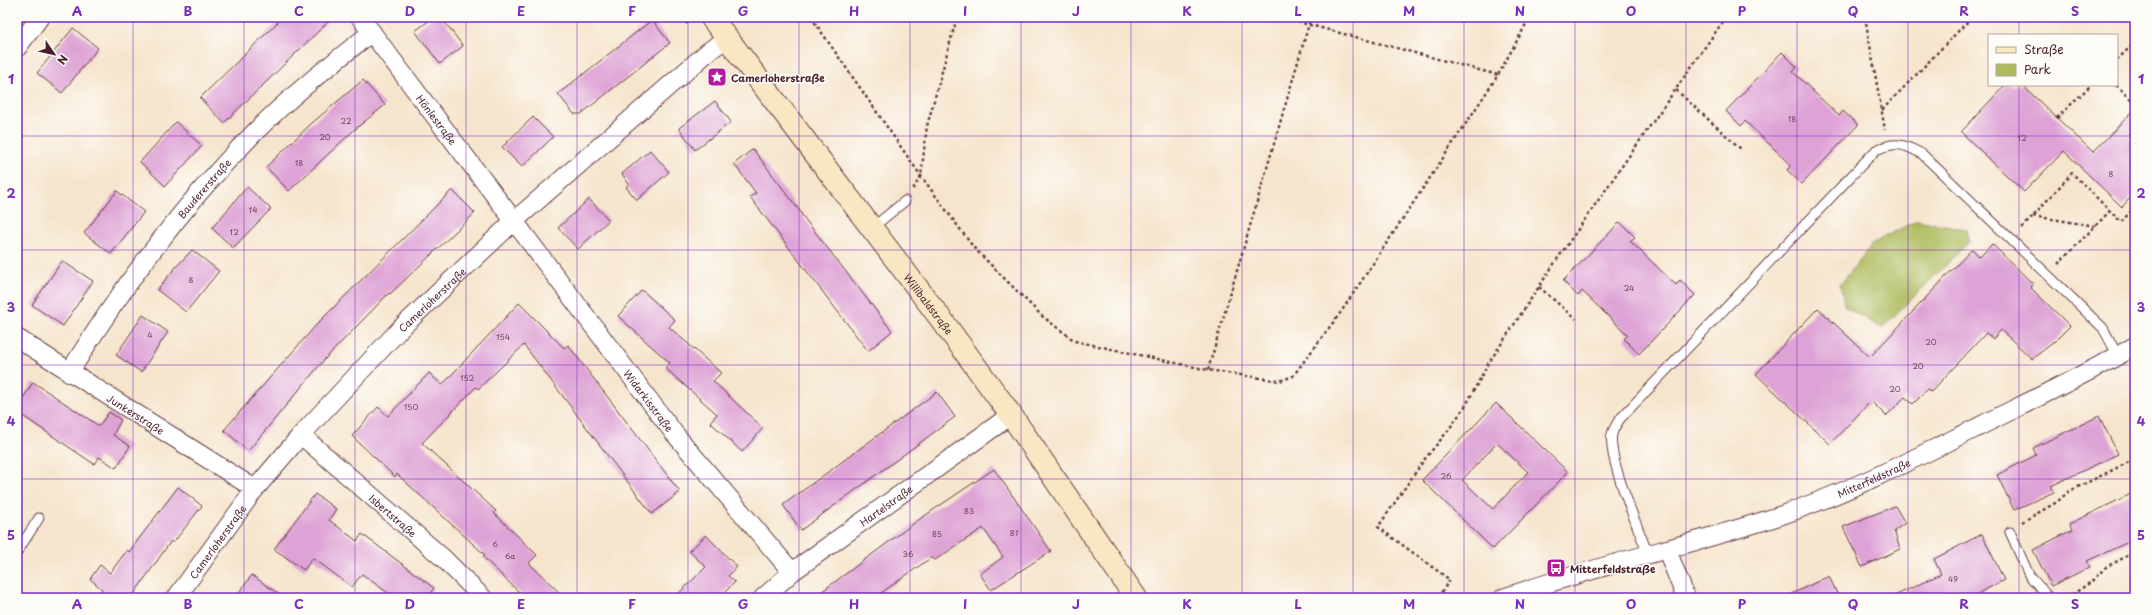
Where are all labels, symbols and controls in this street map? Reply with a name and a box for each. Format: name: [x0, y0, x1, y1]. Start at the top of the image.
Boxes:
text: A: [72, 1, 82, 20]
text: B: [184, 1, 193, 20]
text: C: [294, 1, 304, 20]
text: D: [405, 1, 415, 20]
text: E: [517, 1, 525, 20]
text: F: [628, 1, 636, 20]
text: G: [738, 1, 748, 20]
text: H: [849, 1, 859, 20]
text: I: [963, 1, 967, 20]
text: J: [1072, 1, 1080, 20]
text: K: [1182, 1, 1192, 20]
text: L: [1294, 1, 1302, 20]
text: M: [1403, 1, 1415, 20]
text: N: [1515, 1, 1525, 20]
text: O: [1626, 1, 1636, 20]
text: P: [1738, 1, 1747, 20]
text: Q: [1848, 1, 1858, 20]
text: R: [1959, 1, 1969, 20]
text: S: [2071, 1, 2079, 20]
north arrow: [34, 34, 74, 74]
legend: [1988, 34, 2118, 86]
text: Straße: [2024, 40, 2064, 58]
text: N: [53, 52, 72, 68]
text: Park: [2024, 60, 2051, 78]
place icon: Camerloherstraße: [706, 66, 728, 88]
text: 1: [8, 69, 14, 88]
text: 1: [2138, 69, 2144, 88]
place label: Camerloherstraße: [731, 70, 825, 85]
street label: Hönlestraße: [413, 91, 461, 147]
house number: 18: [1788, 113, 1796, 125]
house number: 22: [341, 115, 351, 127]
house number: 20: [319, 131, 331, 143]
house number: 12: [2017, 132, 2027, 144]
street label: Baudererstraße: [173, 155, 234, 221]
house number: 18: [295, 157, 303, 169]
house number: 8: [2109, 168, 2114, 180]
text: 2: [6, 183, 16, 202]
text: 2: [2136, 183, 2146, 202]
house number: 14: [249, 204, 257, 216]
house number: 12: [229, 226, 239, 238]
street label: Camerloherstraße: [394, 263, 469, 335]
street label: Willibaldstraße: [901, 270, 957, 337]
house number: 8: [189, 274, 194, 286]
house number: 24: [1624, 282, 1634, 294]
text: 3: [7, 297, 16, 316]
text: 3: [2137, 297, 2146, 316]
house number: 4: [147, 329, 153, 341]
house number: 154: [496, 331, 510, 343]
house number: 20: [1925, 336, 1937, 348]
house number: 20: [1912, 360, 1924, 372]
street label: Widarkisstraße: [621, 366, 678, 434]
house number: 152: [460, 372, 474, 384]
house number: 20: [1889, 383, 1901, 395]
street label: Junkerstraße: [105, 390, 168, 437]
house number: 150: [404, 401, 418, 413]
text: 4: [7, 411, 16, 430]
text: 4: [2137, 411, 2146, 430]
street label: Mitterfeldstraße: [1835, 454, 1912, 501]
house number: 26: [1441, 470, 1452, 482]
street label: Hartelstraße: [856, 481, 915, 529]
street label: Isbertstraße: [366, 490, 420, 540]
street label: Camerloherstraße: [185, 501, 249, 581]
house number: 83: [964, 505, 974, 517]
text: 5: [7, 525, 15, 544]
text: 5: [2137, 525, 2145, 544]
house number: 81: [1010, 527, 1019, 539]
house number: 85: [932, 528, 942, 540]
house number: 6: [492, 538, 498, 550]
house number: 36: [903, 548, 914, 560]
house number: 6a: [505, 550, 515, 562]
bus stop icon: Mitterfeldstraße: [1545, 557, 1567, 579]
place label: Mitterfeldstraße: [1570, 561, 1656, 576]
house number: 49: [1948, 573, 1958, 585]
text: A: [72, 594, 82, 613]
text: B: [184, 594, 193, 613]
text: C: [294, 594, 304, 613]
text: D: [405, 594, 415, 613]
text: E: [517, 594, 525, 613]
text: F: [628, 594, 636, 613]
text: G: [738, 594, 748, 613]
text: H: [849, 594, 859, 613]
text: I: [963, 594, 967, 613]
text: J: [1072, 594, 1080, 613]
text: K: [1182, 594, 1192, 613]
text: L: [1294, 594, 1302, 613]
text: M: [1403, 594, 1415, 613]
text: N: [1515, 594, 1525, 613]
text: O: [1626, 594, 1636, 613]
text: P: [1738, 594, 1747, 613]
text: Q: [1848, 594, 1858, 613]
text: R: [1959, 594, 1969, 613]
text: S: [2071, 594, 2079, 613]

